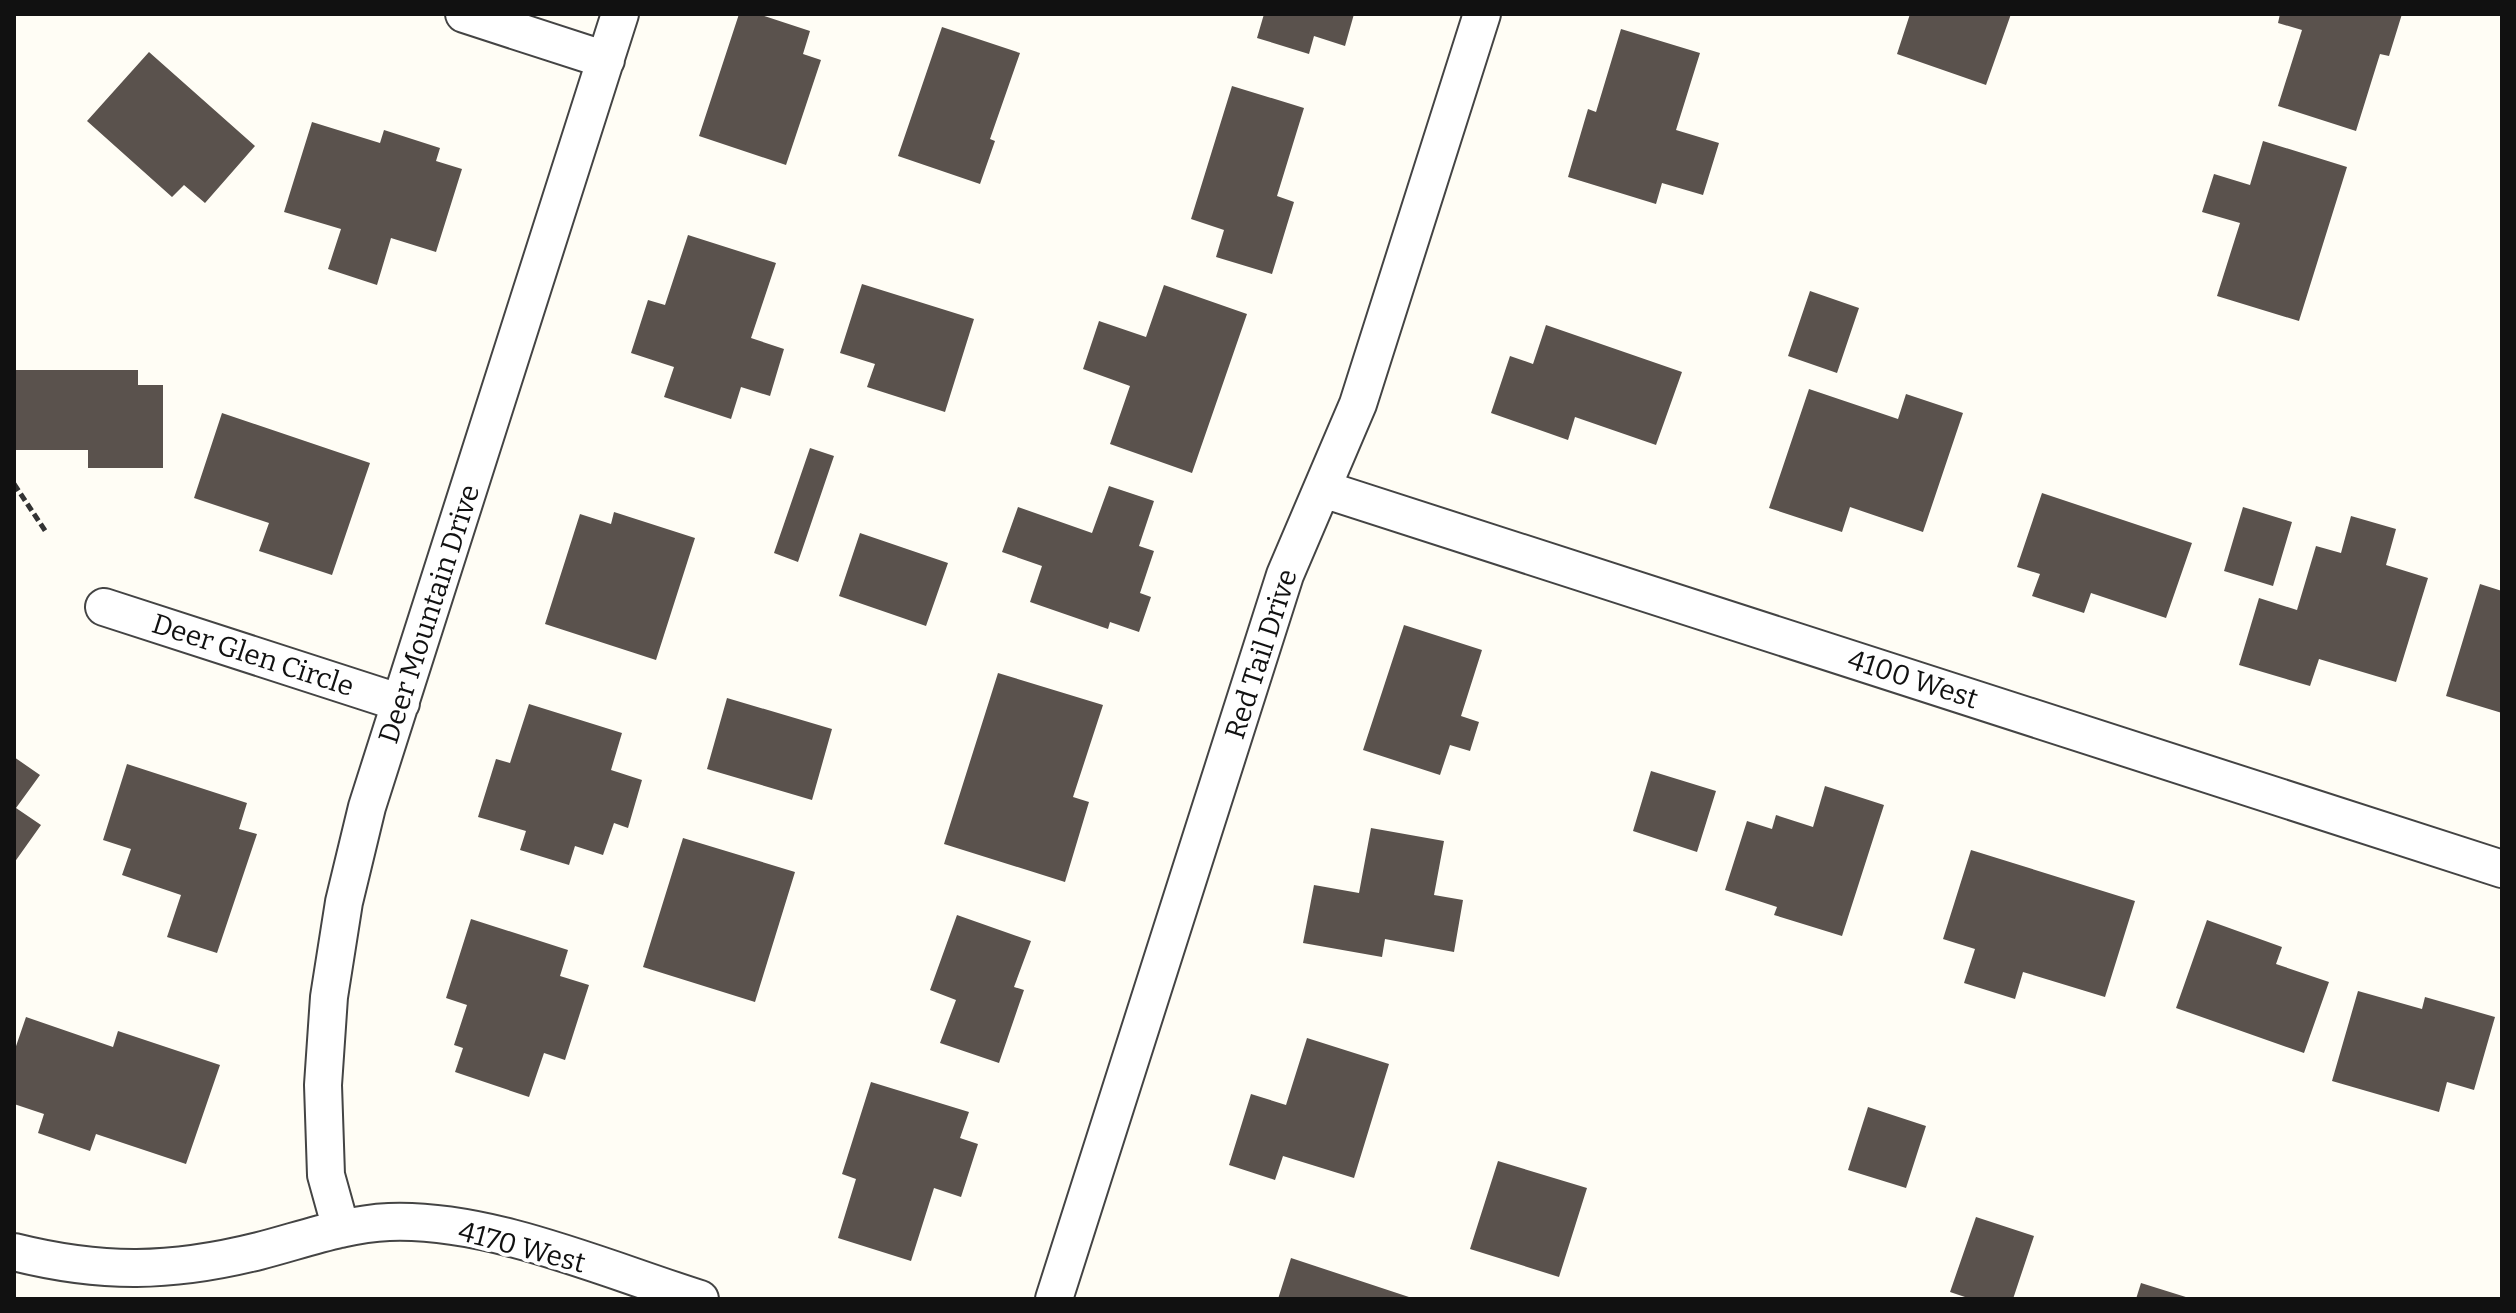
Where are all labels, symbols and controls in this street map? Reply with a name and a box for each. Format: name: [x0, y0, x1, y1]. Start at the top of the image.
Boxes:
street label: Deer Mountain Drive: [372, 480, 486, 748]
street label: Red Tail Drive: [1218, 565, 1304, 743]
street label: Deer Glen Circle: [148, 607, 358, 703]
street label: 4100 West: [1844, 642, 1982, 716]
street label: 4170 West: [455, 1214, 589, 1280]

